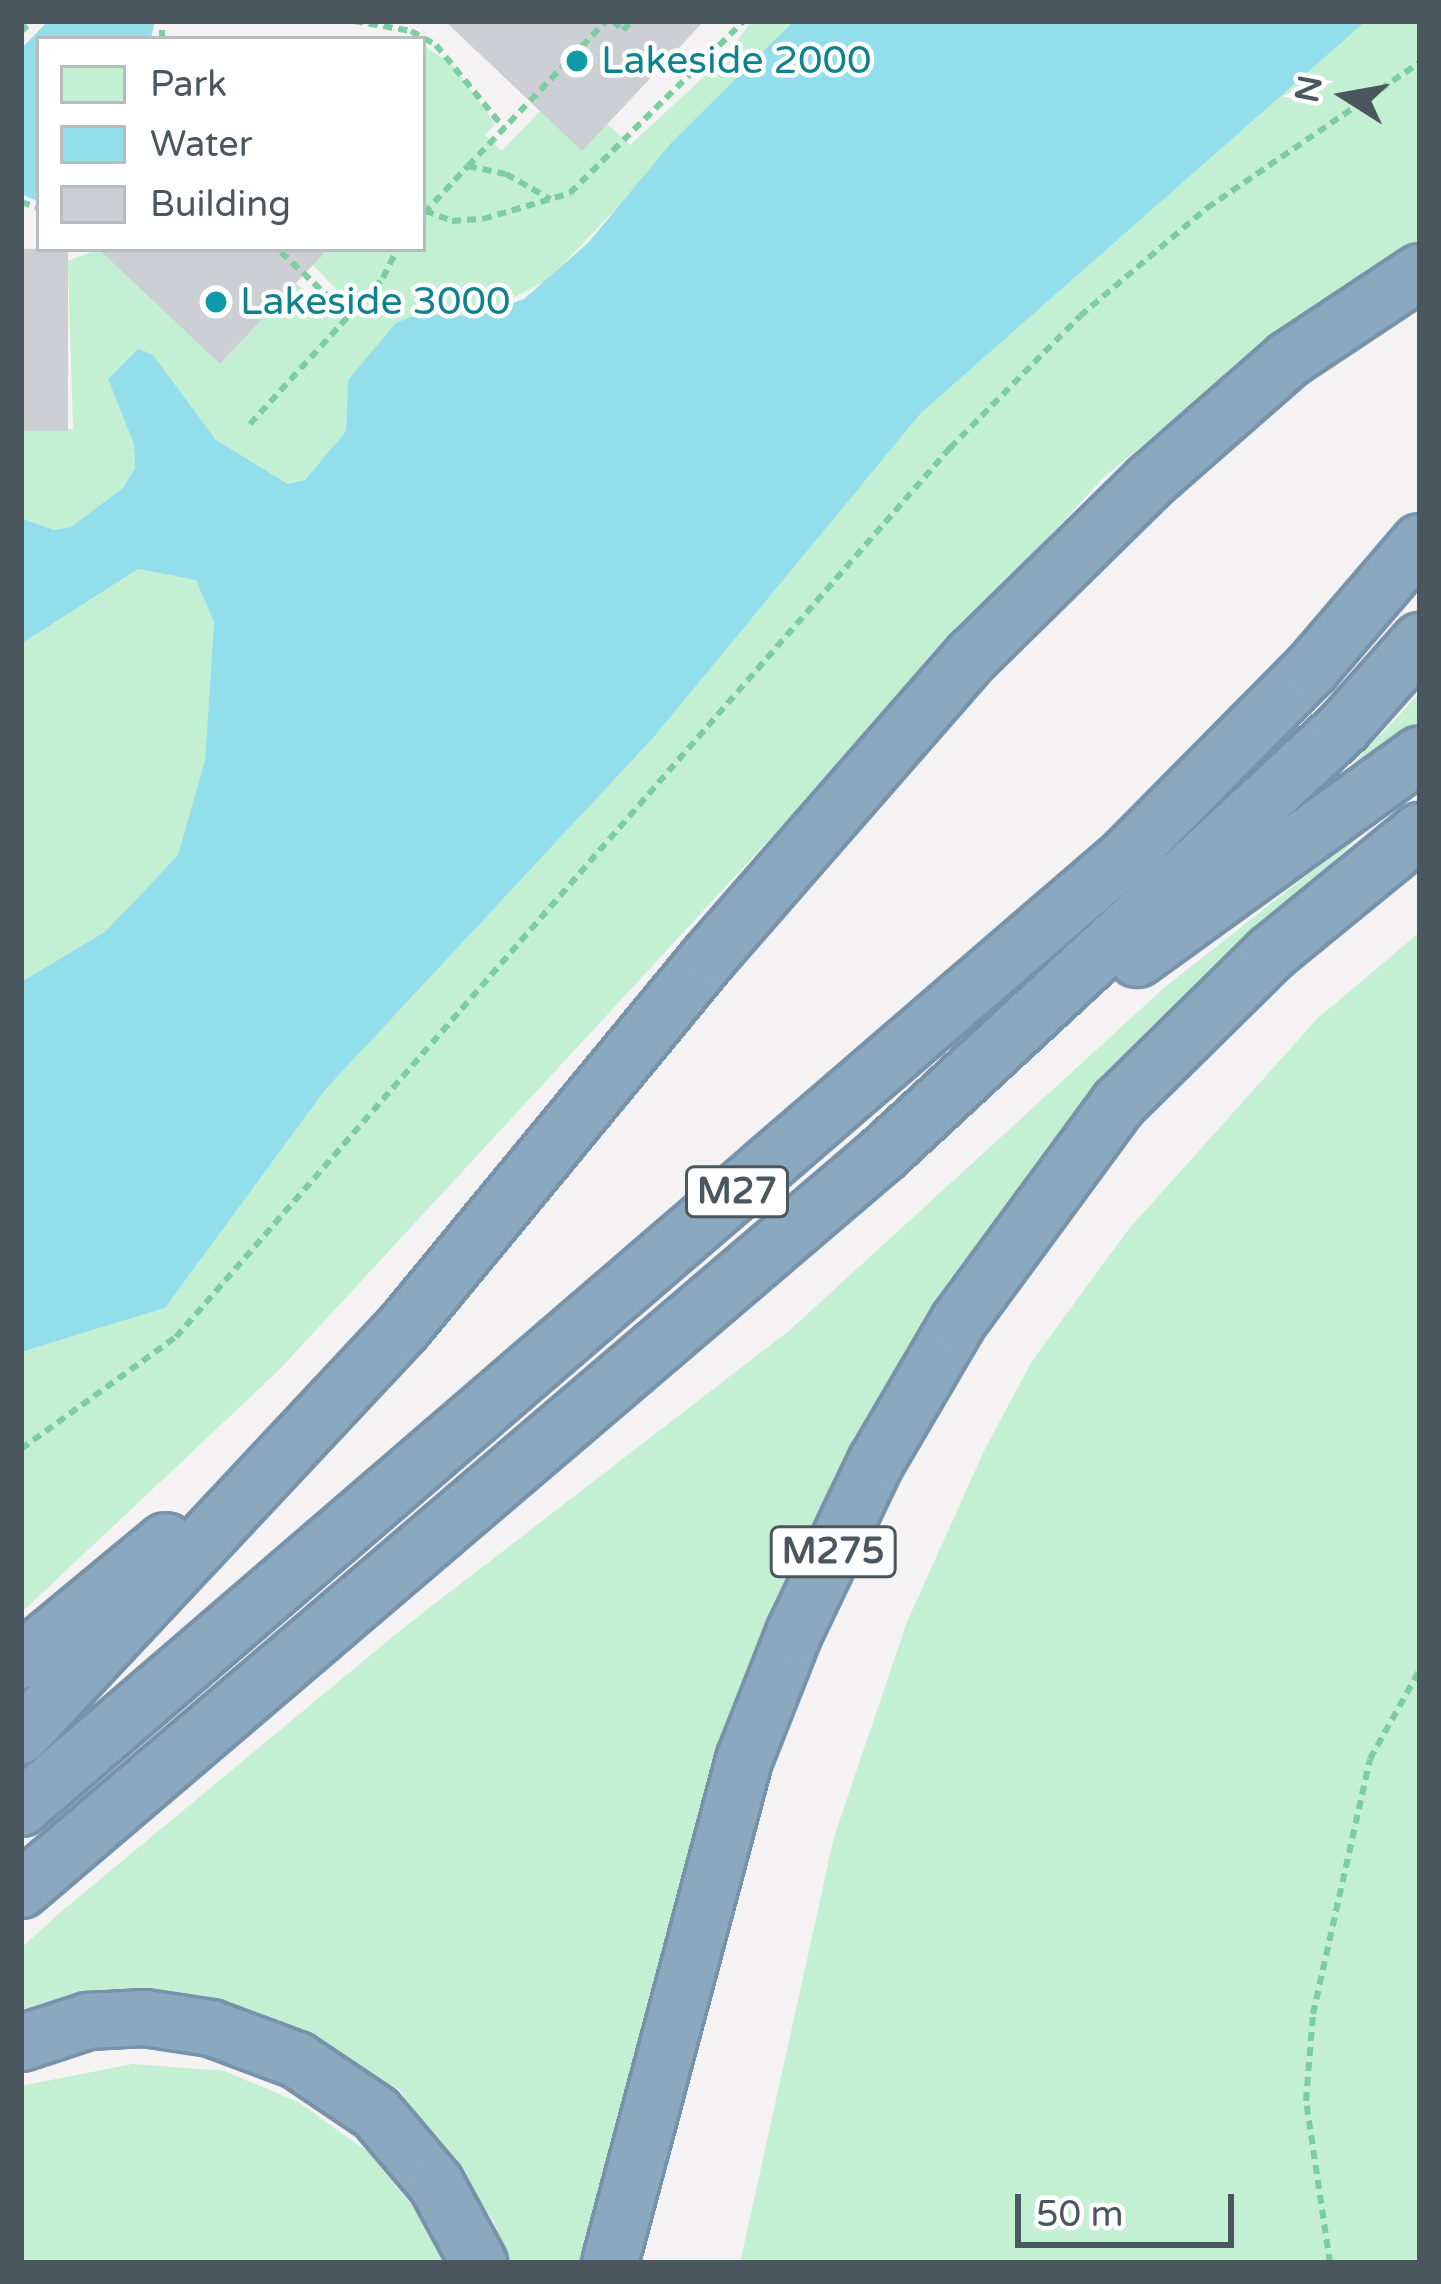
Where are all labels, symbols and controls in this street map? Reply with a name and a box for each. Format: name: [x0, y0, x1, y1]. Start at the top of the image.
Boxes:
legend: [36, 36, 426, 252]
north arrow: [1285, 36, 1405, 156]
place label: Lakeside 2000: [601, 38, 872, 84]
marker: Lakeside 2000: [564, 48, 590, 74]
text: Park: [150, 63, 227, 106]
text: N: [1288, 72, 1331, 106]
text: Water: [150, 123, 252, 166]
text: Building: [150, 183, 291, 226]
place label: Lakeside 3000: [240, 279, 511, 325]
marker: Lakeside 3000: [203, 289, 229, 315]
road number: M27: [683, 1162, 791, 1222]
road number: M275: [767, 1522, 899, 1582]
scale bar: [1021, 2170, 1240, 2244]
text: 50 m: [1036, 2193, 1124, 2236]

